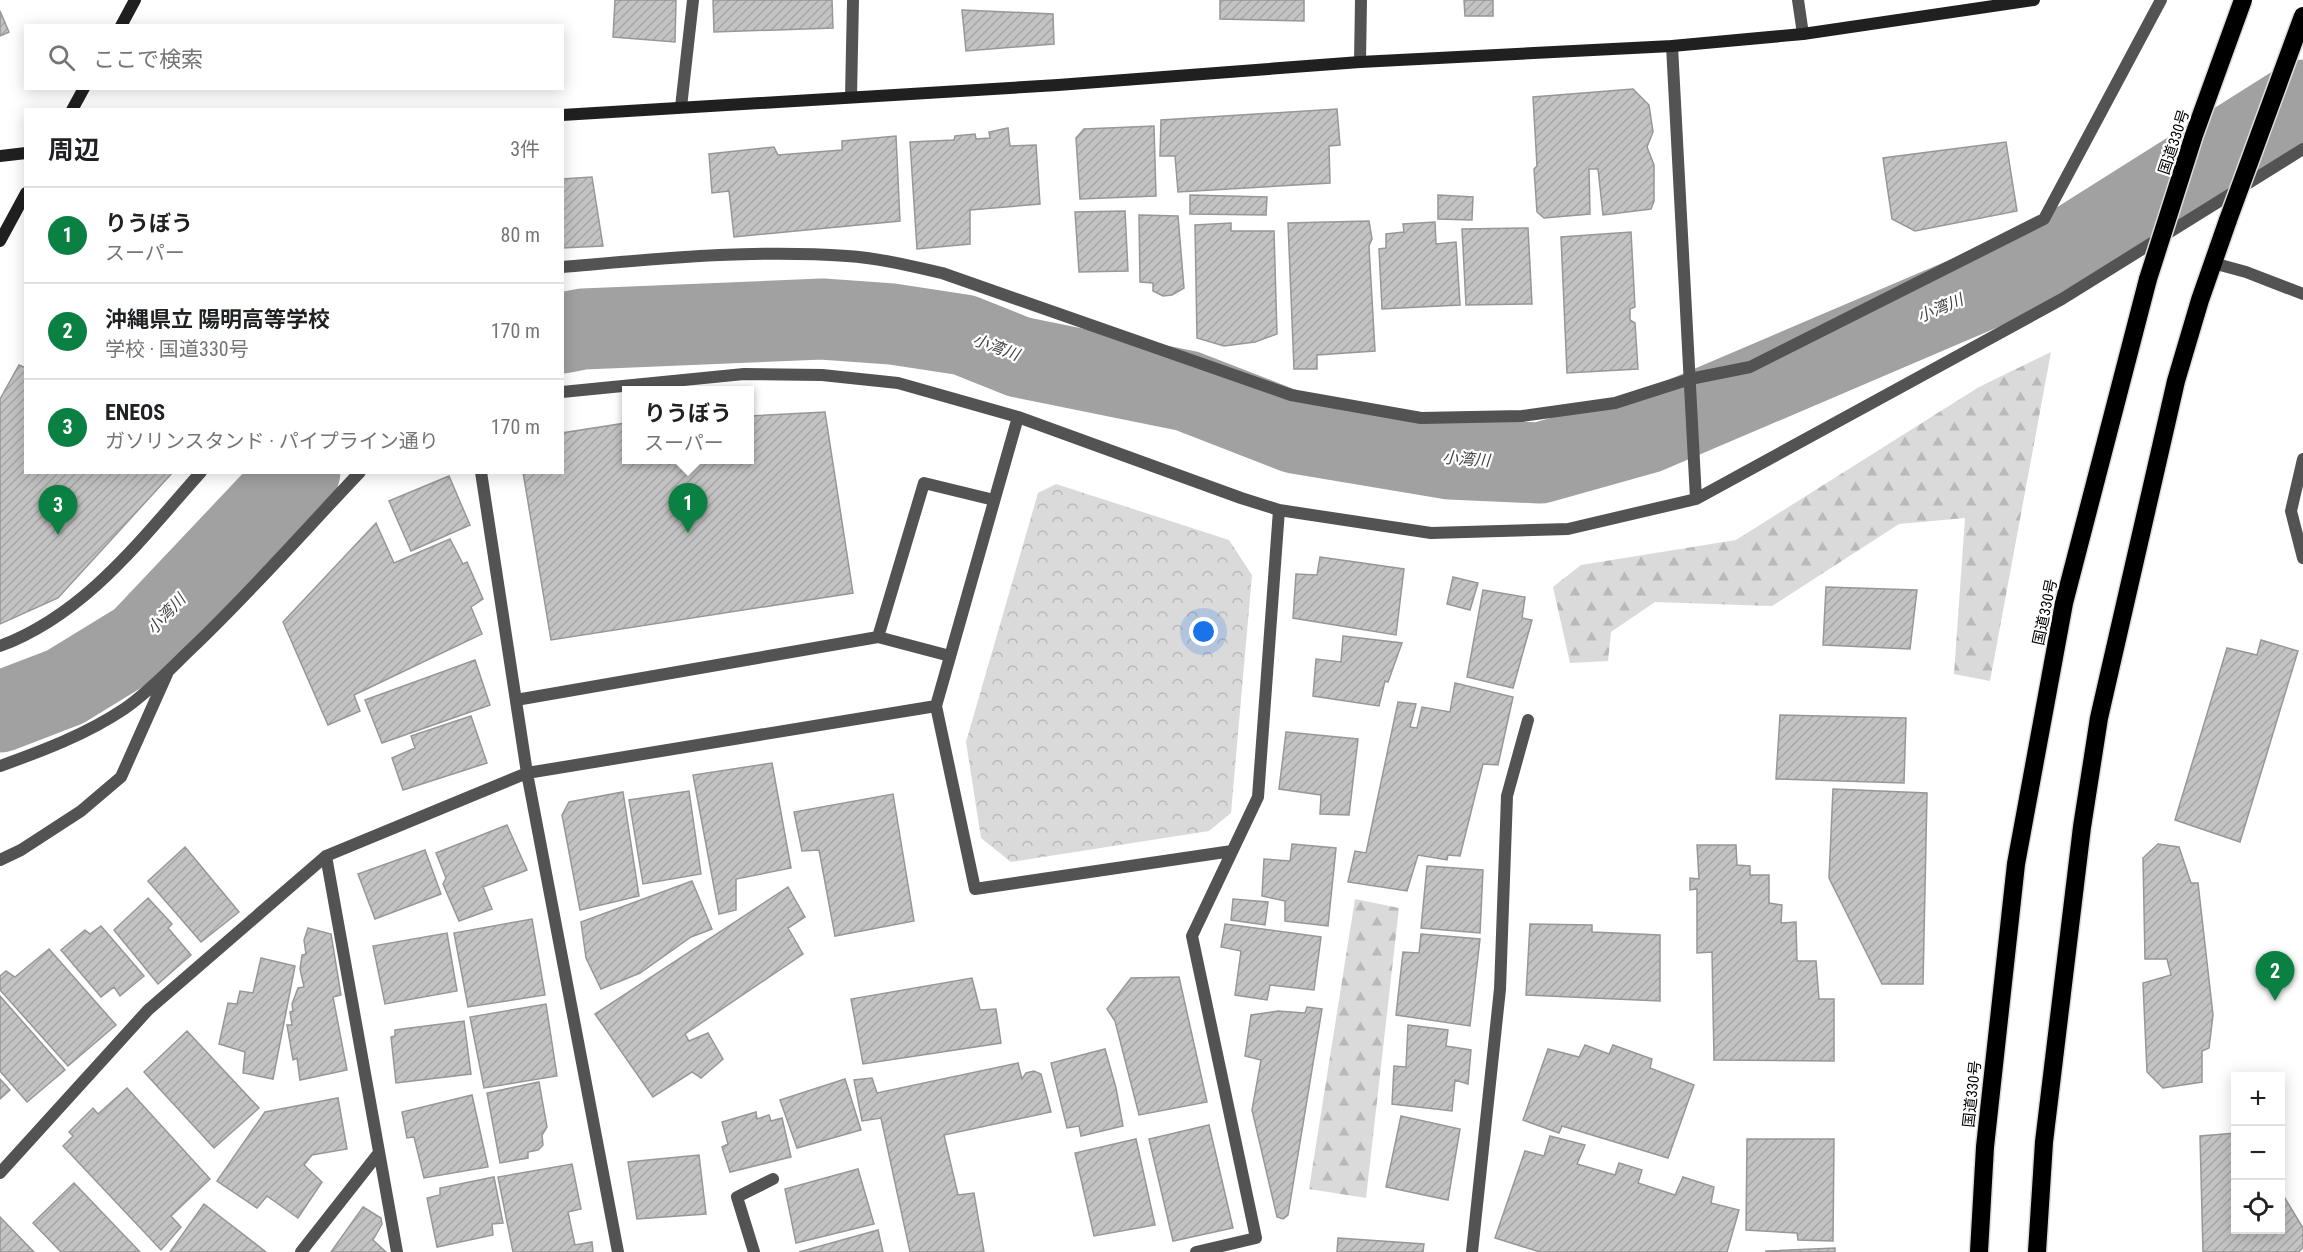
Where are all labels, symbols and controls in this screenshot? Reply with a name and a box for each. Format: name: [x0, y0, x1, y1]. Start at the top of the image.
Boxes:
search box: [24, 24, 564, 90]
icon: search: [45, 41, 78, 74]
text: ここで検索: [93, 47, 203, 72]
street label: 国道330号: [2155, 107, 2193, 177]
text: 周辺: [48, 135, 100, 165]
text: 3件: [510, 137, 540, 161]
text: りうぼう: [105, 211, 193, 236]
text: 1: [62, 223, 73, 247]
text: 80 m: [501, 223, 540, 247]
text: スーパー: [105, 241, 185, 265]
water label: 小湾川: [1914, 289, 1968, 326]
text: 沖縄県立 陽明高等学校: [105, 307, 330, 332]
text: 2: [62, 319, 73, 343]
text: 170 m: [491, 319, 540, 343]
water label: 小湾川: [970, 330, 1024, 365]
text: 学校 · 国道330号: [105, 337, 249, 361]
popup: [622, 386, 754, 464]
text: ENEOS: [105, 400, 165, 425]
text: りうぼう: [644, 401, 732, 426]
text: 3: [62, 415, 73, 439]
text: 170 m: [491, 415, 540, 439]
text: ガソリンスタンド · パイプライン通り: [105, 429, 439, 453]
text: スーパー: [644, 431, 724, 455]
water label: 小湾川: [1441, 448, 1493, 470]
pin: 1: [668, 484, 708, 533]
pin: 3: [38, 486, 78, 535]
street label: 国道330号: [2029, 577, 2061, 647]
water label: 小湾川: [143, 589, 191, 638]
your location: [1189, 617, 1218, 646]
pin: 2: [2256, 952, 2294, 1001]
street label: 国道330号: [1960, 1060, 1984, 1128]
map controls: [2231, 1072, 2285, 1234]
button: +: [2231, 1072, 2285, 1126]
button: −: [2231, 1126, 2285, 1180]
button: locate: [2231, 1180, 2285, 1234]

